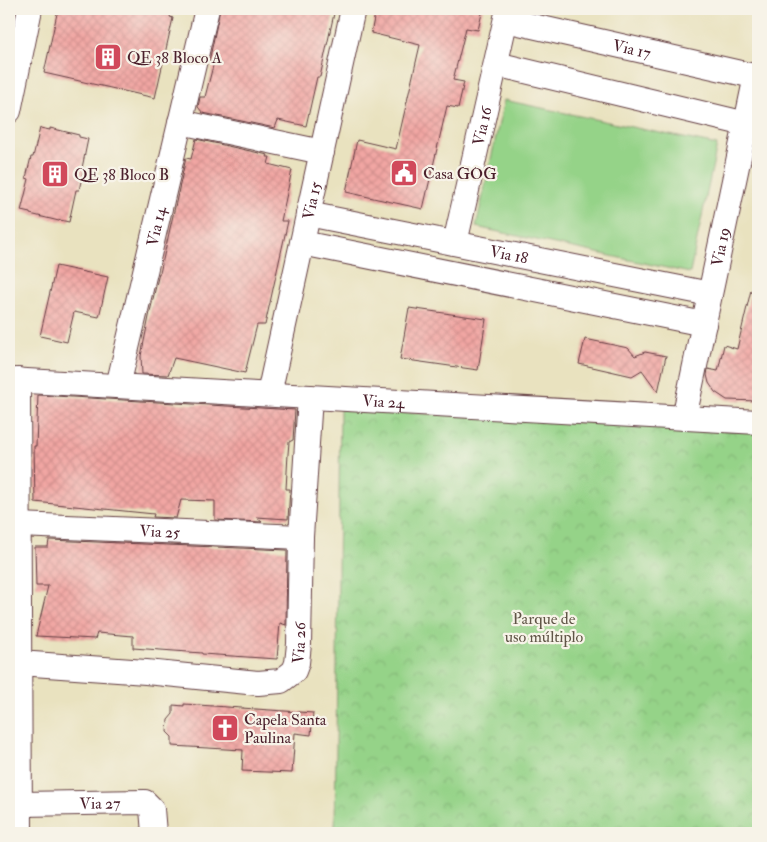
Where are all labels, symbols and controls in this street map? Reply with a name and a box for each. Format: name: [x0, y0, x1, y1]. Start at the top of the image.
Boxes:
street label: Via 17: [611, 35, 653, 64]
building icon: QE 38 Bloco A: [93, 42, 123, 72]
place label: QE 38 Bloco A: [127, 48, 222, 68]
street label: Via 16: [468, 104, 497, 148]
public building icon: Casa GOG: [389, 158, 419, 188]
building icon: QE 38 Bloco B: [40, 159, 70, 189]
place label: Casa GOG: [423, 164, 497, 184]
place label: QE 38 Bloco B: [74, 165, 169, 185]
street label: Via 15: [298, 180, 326, 222]
street label: Via 14: [142, 204, 171, 248]
street label: Via 19: [707, 226, 735, 268]
street label: Via 18: [488, 241, 530, 269]
street label: Via 24: [362, 391, 406, 413]
street label: Via 25: [139, 521, 181, 543]
park label: Parque de uso múltiplo: [505, 609, 584, 648]
street label: Via 26: [288, 621, 310, 665]
place label: Capela Santa Paulina: [244, 710, 327, 748]
church icon: Capela Santa Paulina: [210, 713, 240, 743]
street label: Via 27: [79, 793, 121, 814]

